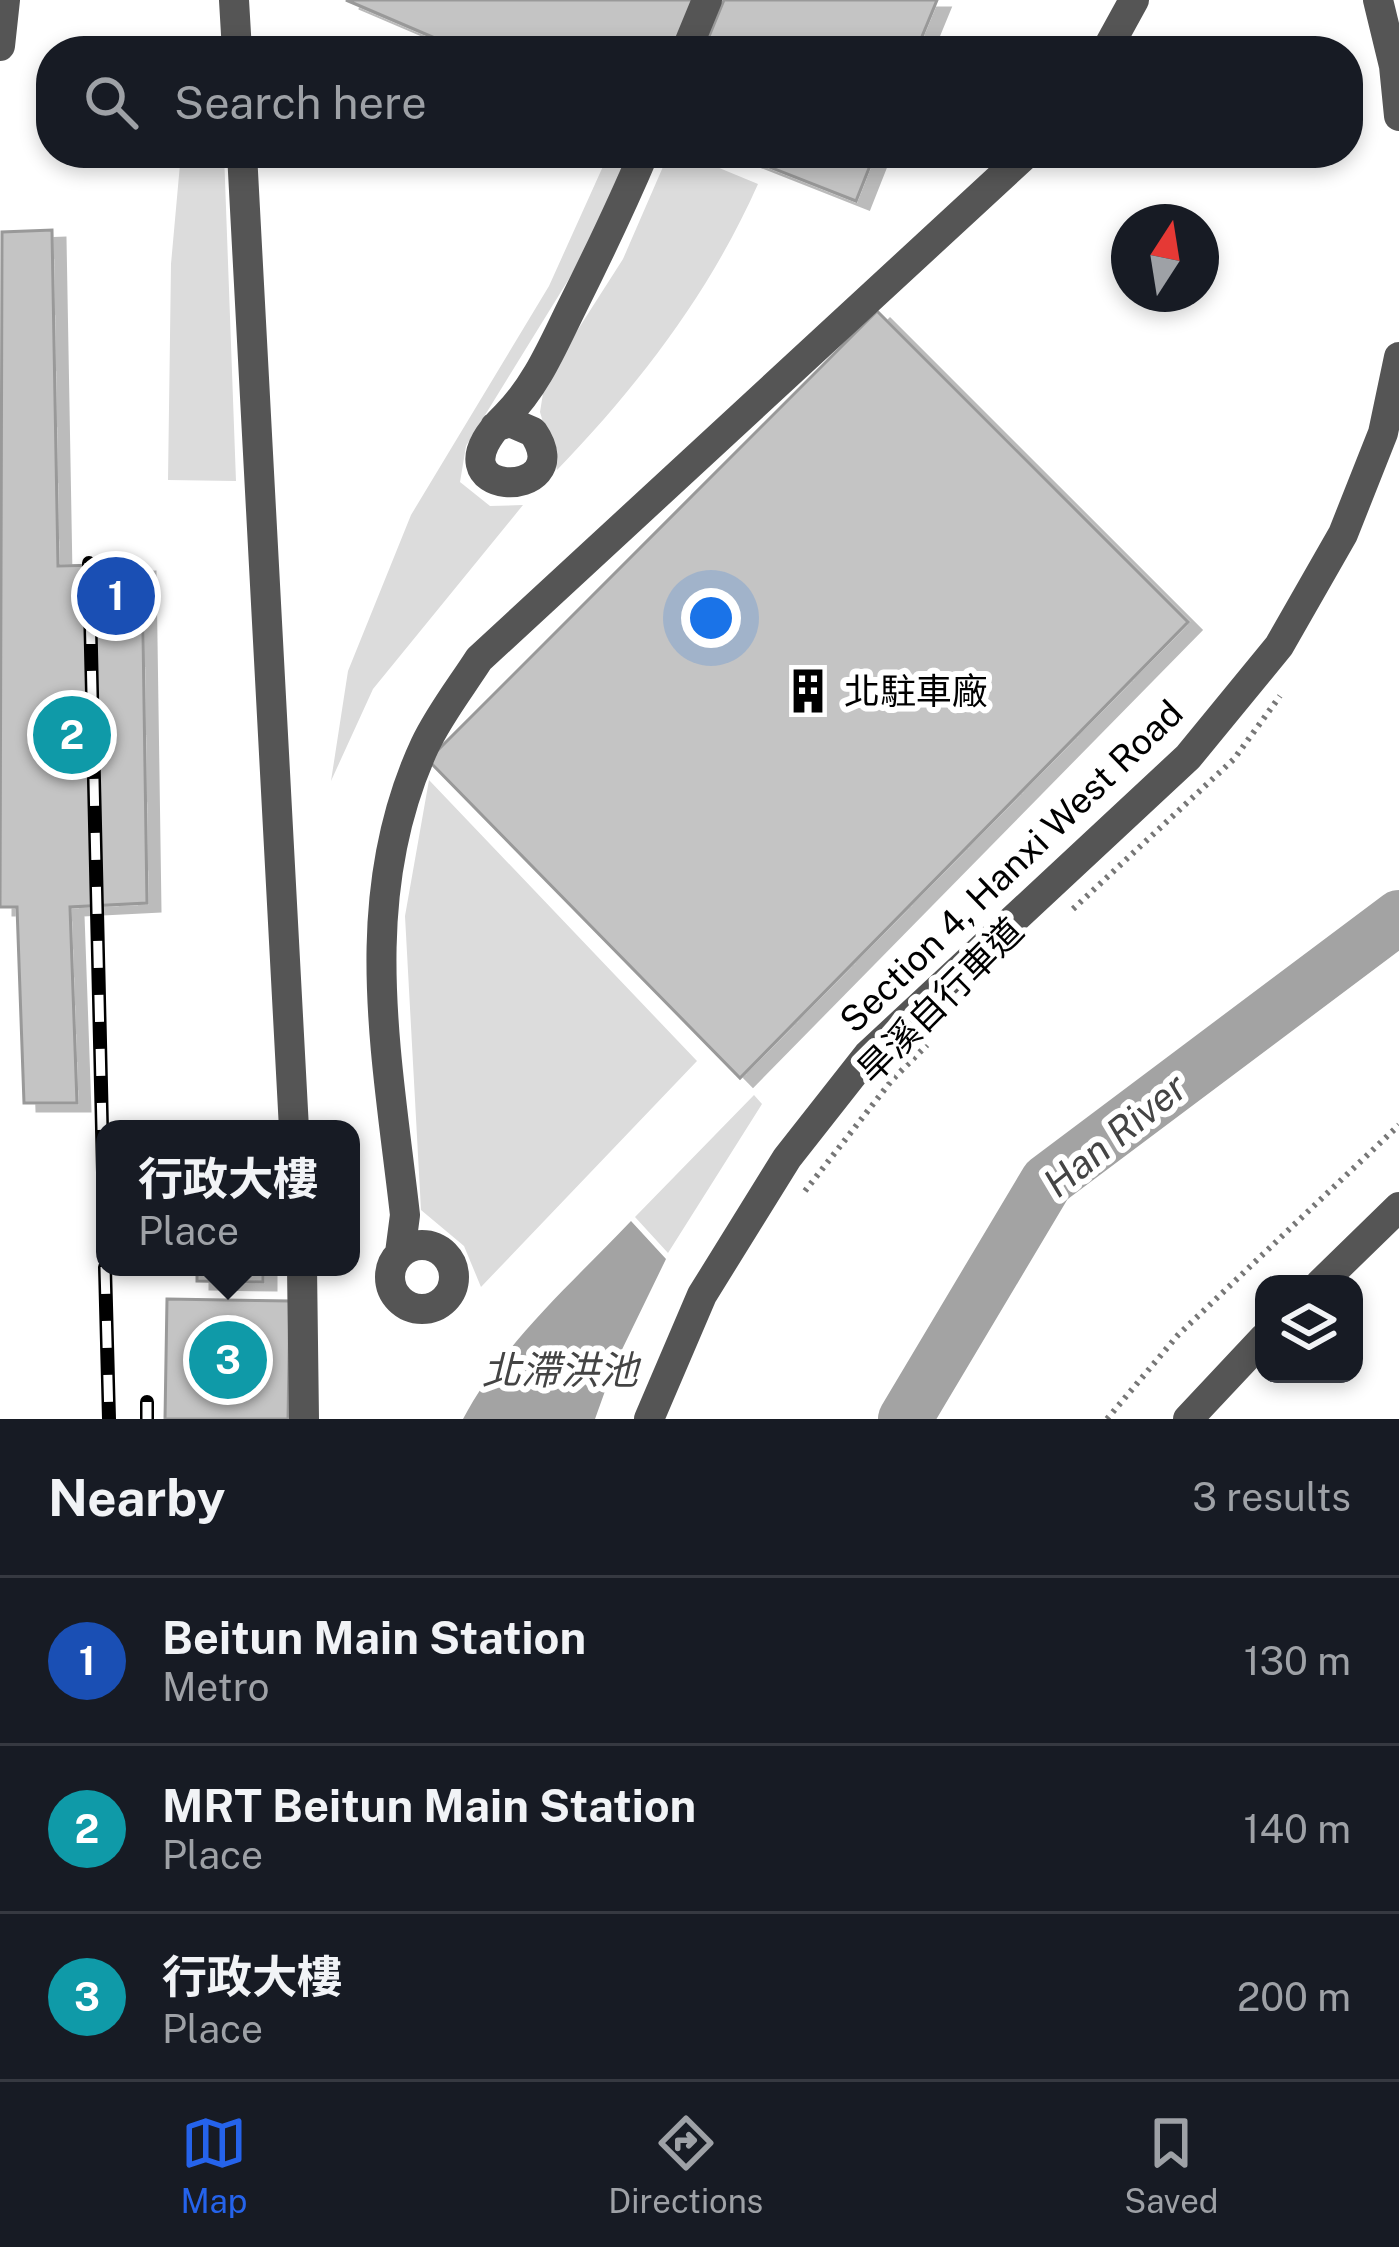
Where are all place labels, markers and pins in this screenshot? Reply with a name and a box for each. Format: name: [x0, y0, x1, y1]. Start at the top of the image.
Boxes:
pin: 1: [77, 551, 155, 641]
building icon: 北駐車廠: [783, 666, 833, 716]
place label: 北駐車廠: [844, 670, 988, 712]
pin: 2: [33, 690, 111, 780]
pin: 3: [189, 1315, 267, 1405]

